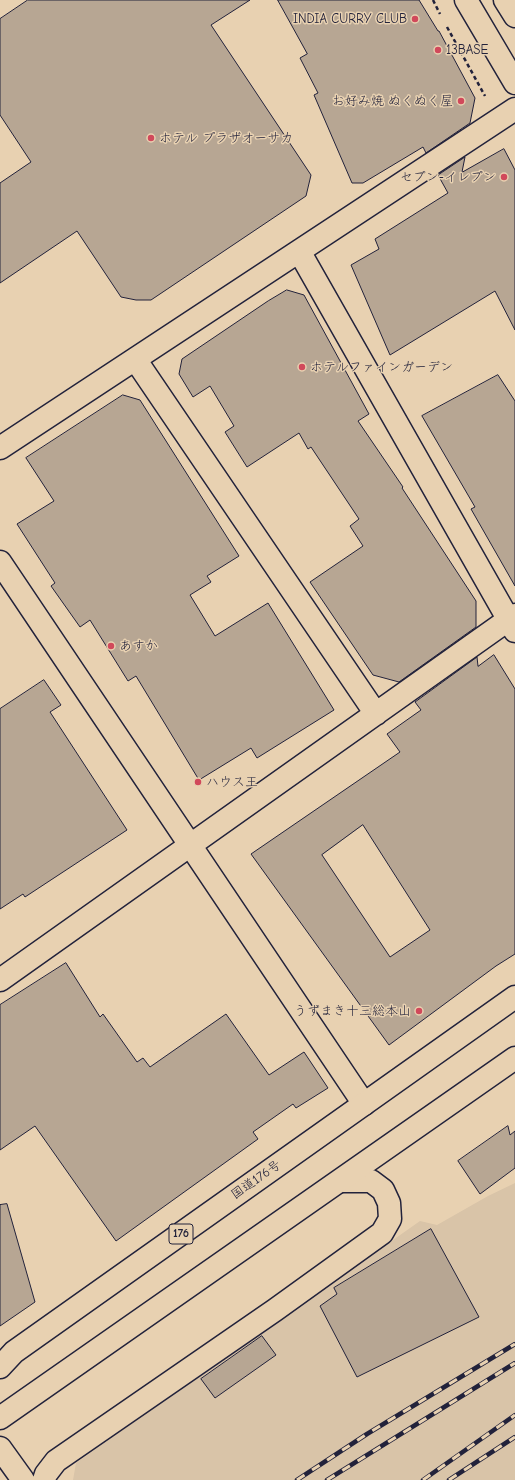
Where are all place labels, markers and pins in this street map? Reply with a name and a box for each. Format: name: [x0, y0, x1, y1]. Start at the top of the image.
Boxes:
place label: INDIA CURRY CLUB: [293, 11, 407, 27]
marker: INDIA CURRY CLUB: [410, 14, 420, 24]
place label: 13BASE: [446, 42, 488, 58]
marker: 13BASE: [433, 45, 443, 55]
place label: お好み焼 ぬくぬく屋: [332, 93, 453, 109]
marker: お好み焼 ぬくぬく屋: [456, 96, 466, 106]
place label: ホテル プラザオーサカ: [159, 130, 293, 146]
marker: ホテル プラザオーサカ: [146, 133, 156, 143]
place label: セブン-イレブン: [400, 169, 496, 185]
marker: セブン-イレブン: [499, 172, 509, 182]
place label: ホテルファインガーデン: [310, 359, 453, 375]
marker: ホテルファインガーデン: [297, 362, 307, 372]
place label: あすか: [119, 638, 158, 654]
marker: あすか: [106, 641, 116, 651]
place label: ハウス王: [206, 774, 258, 790]
marker: ハウス王: [193, 777, 203, 787]
place label: うずまき十三総本山: [294, 1003, 411, 1019]
marker: うずまき十三総本山: [414, 1006, 424, 1016]

